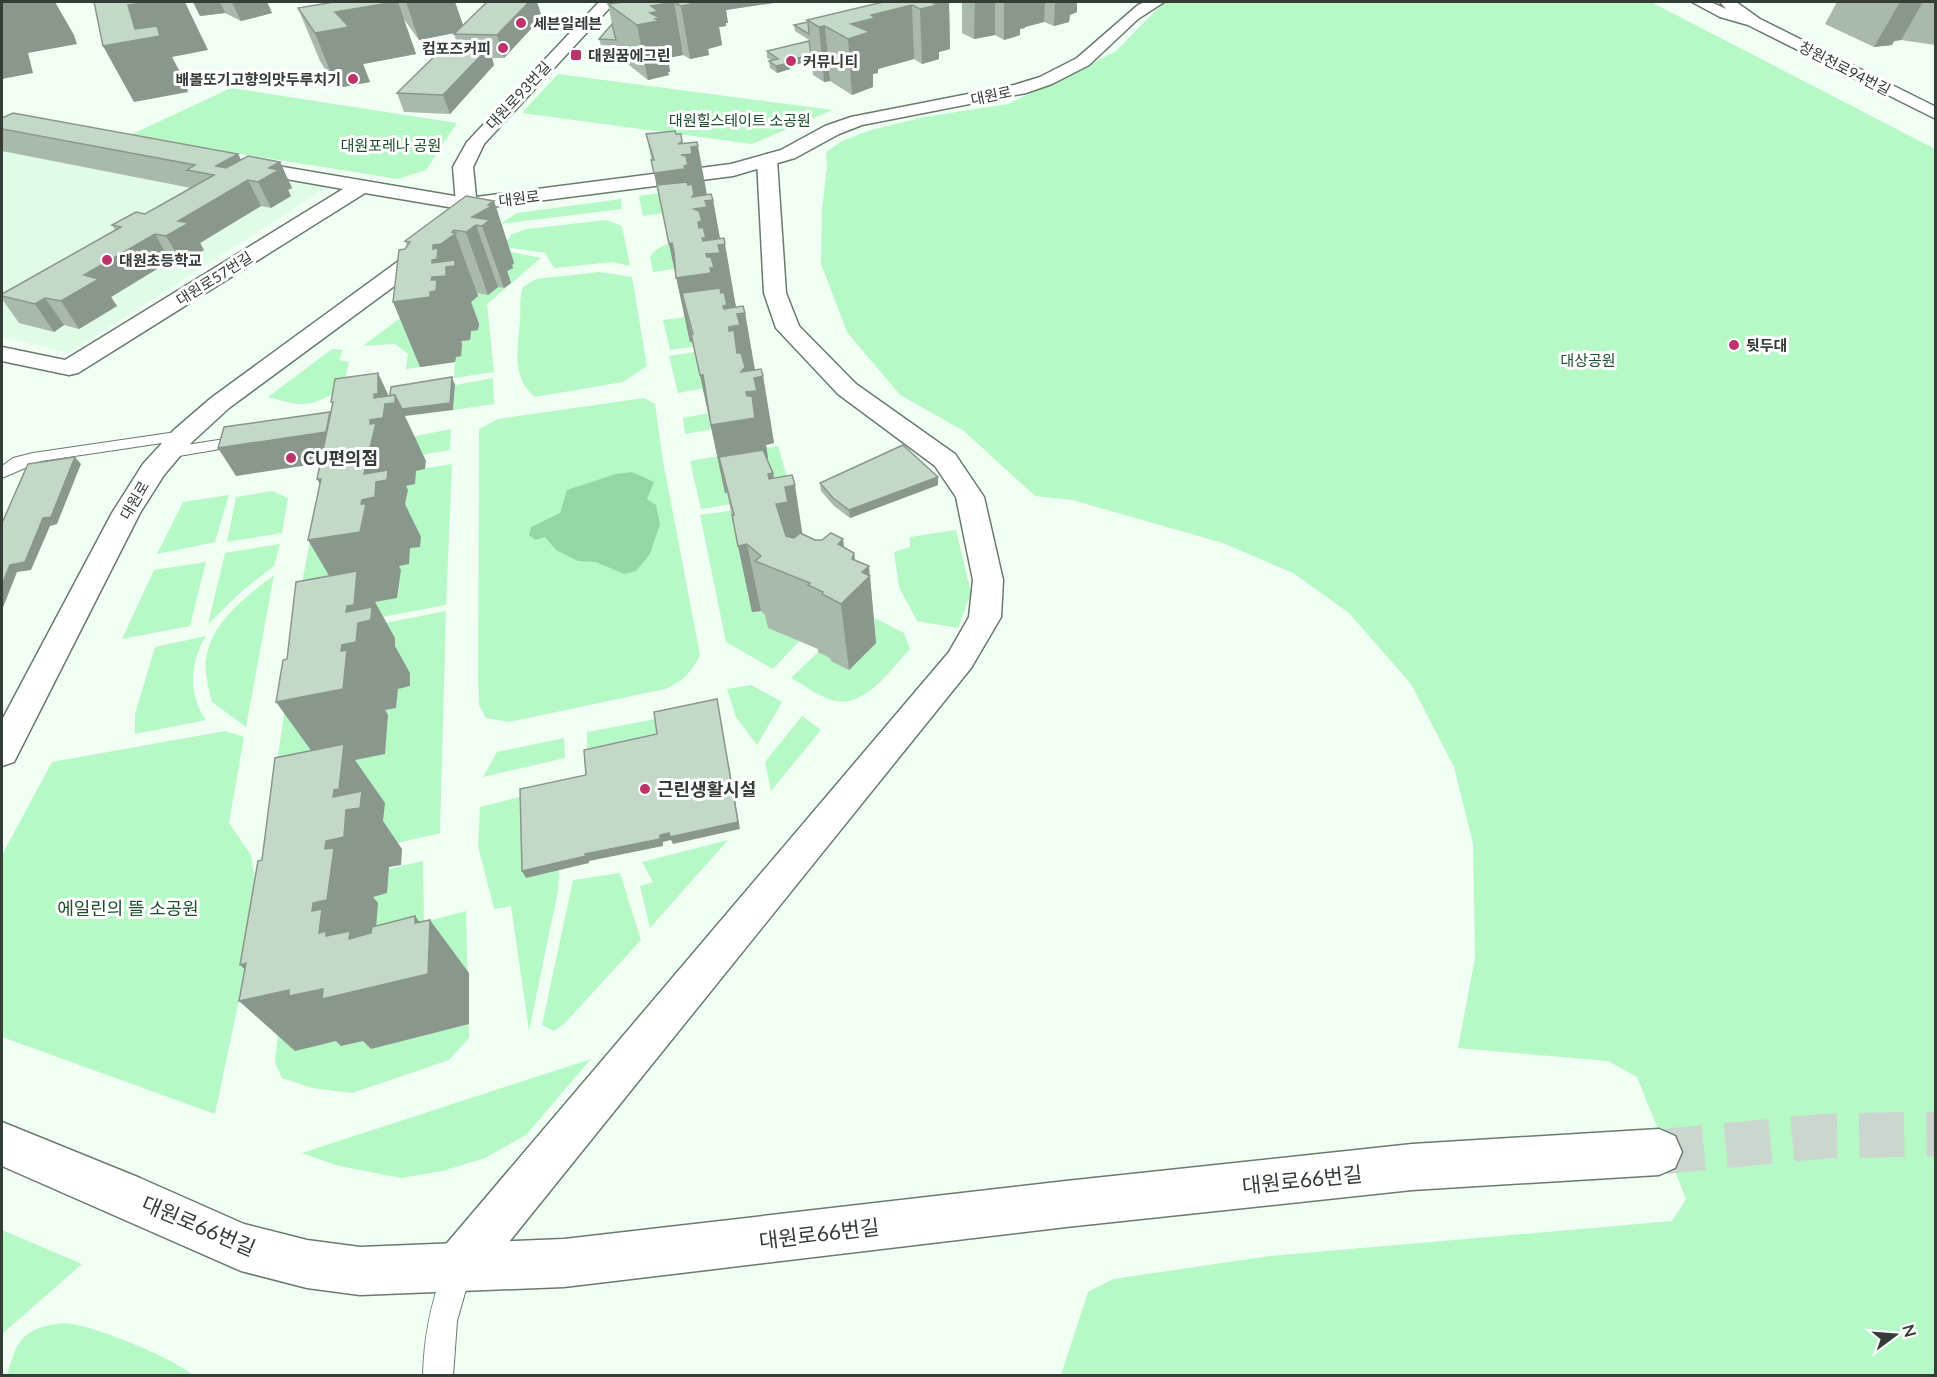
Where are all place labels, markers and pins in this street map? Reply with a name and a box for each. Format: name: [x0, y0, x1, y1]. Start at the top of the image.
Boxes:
place label: 세븐일레븐: [533, 14, 602, 32]
marker: 세븐일레븐: [514, 16, 528, 30]
place label: 컴포즈커피: [422, 39, 491, 57]
marker: 컴포즈커피: [496, 41, 510, 55]
place label: 대원꿈에그린: [588, 46, 671, 64]
marker: 대원꿈에그린: [569, 48, 583, 62]
place label: 커뮤니티: [803, 52, 858, 70]
marker: 커뮤니티: [784, 54, 798, 68]
place label: 배볼또기고향의맛두루치기: [175, 70, 341, 88]
marker: 배볼또기고향의맛두루치기: [346, 72, 360, 86]
place label: 대원초등학교: [119, 251, 202, 269]
marker: 대원초등학교: [100, 253, 114, 267]
place label: 뒷두대: [1746, 336, 1787, 354]
marker: 뒷두대: [1727, 338, 1741, 352]
place label: CU편의점: [303, 447, 378, 469]
marker: CU편의점: [284, 451, 298, 465]
place label: 근린생활시설: [657, 778, 756, 800]
marker: 근린생활시설: [638, 782, 652, 796]

